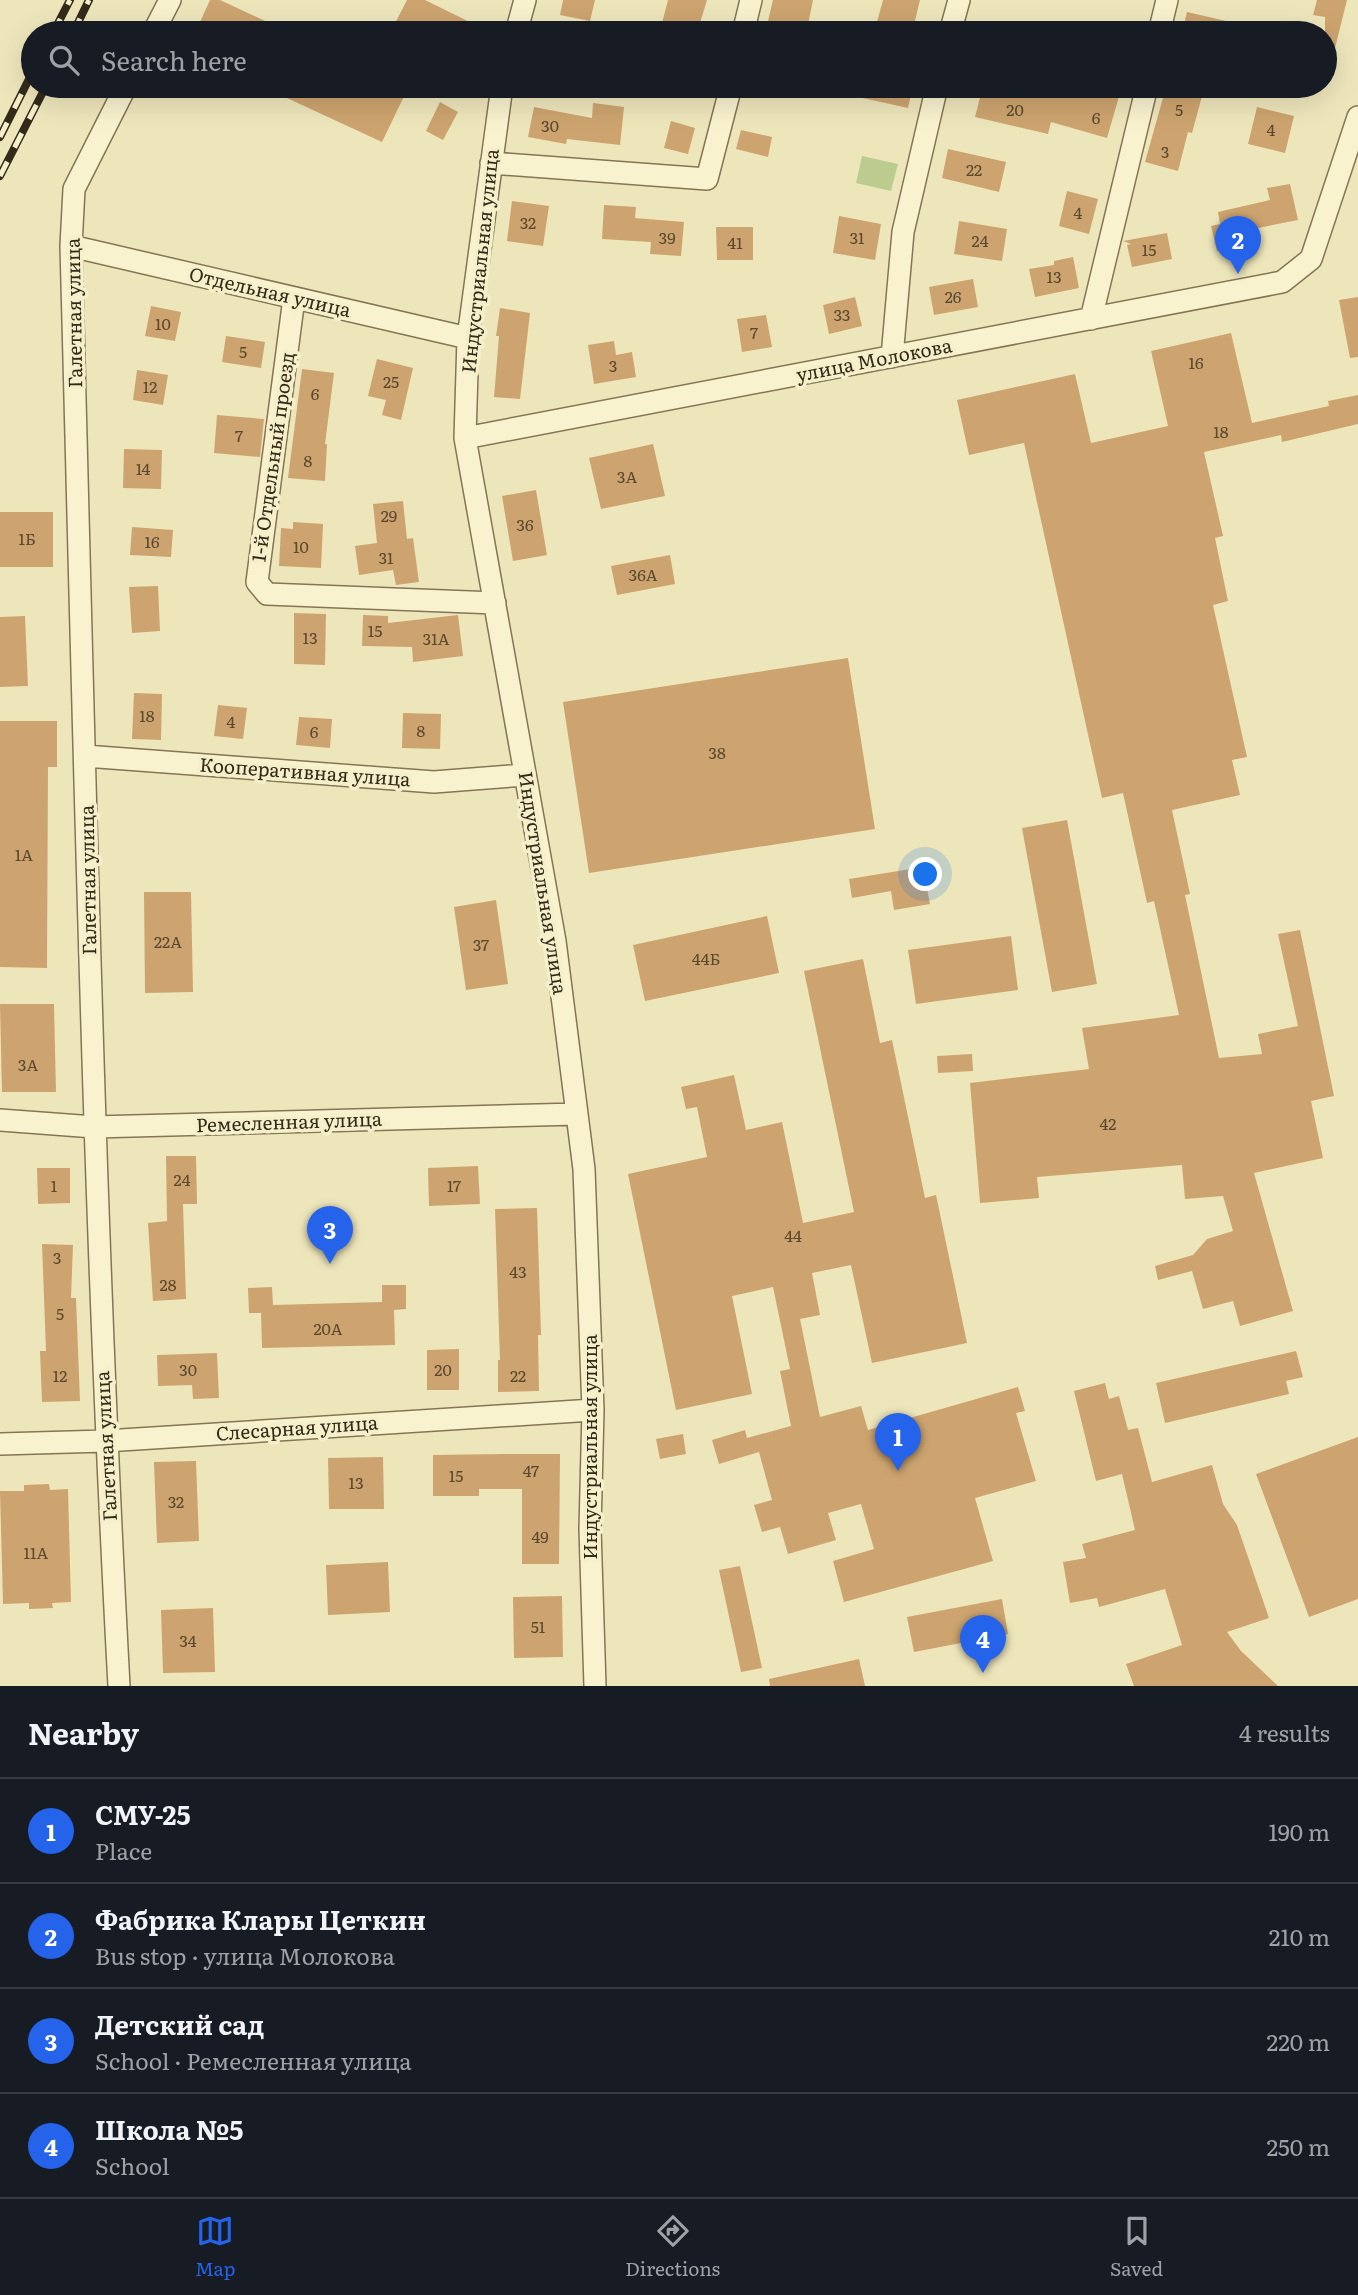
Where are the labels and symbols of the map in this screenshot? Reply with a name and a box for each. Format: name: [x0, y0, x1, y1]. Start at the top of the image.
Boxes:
house number: 20: [1006, 97, 1024, 121]
house number: 5: [1175, 97, 1183, 121]
house number: 6: [1092, 105, 1101, 129]
house number: 30: [541, 113, 559, 137]
house number: 4: [1267, 117, 1276, 141]
house number: 3: [1161, 139, 1169, 163]
street label: Индустриальная улица: [453, 147, 505, 374]
house number: 22: [966, 157, 982, 181]
house number: 4: [1074, 200, 1083, 224]
house number: 32: [520, 210, 536, 234]
pin: 2: [1215, 216, 1261, 274]
house number: 39: [658, 225, 676, 249]
house number: 31: [849, 225, 865, 249]
house number: 24: [972, 228, 989, 252]
house number: 41: [727, 230, 743, 254]
street label: Галетная улица: [58, 237, 88, 388]
house number: 15: [1142, 237, 1156, 261]
street label: Отдельная улица: [187, 259, 355, 323]
house number: 13: [1046, 264, 1062, 288]
house number: 26: [945, 284, 962, 308]
house number: 33: [834, 302, 850, 326]
house number: 10: [155, 311, 171, 335]
house number: 7: [750, 320, 758, 344]
street label: улица Молокова: [793, 330, 955, 388]
house number: 5: [239, 339, 247, 363]
street label: 1-й Отдельный проезд: [243, 350, 301, 563]
house number: 16: [1188, 350, 1204, 374]
house number: 3: [609, 353, 617, 377]
house number: 25: [383, 369, 399, 393]
house number: 12: [143, 374, 157, 398]
house number: 6: [311, 381, 320, 405]
house number: 18: [1213, 419, 1229, 443]
house number: 7: [235, 423, 243, 447]
house number: 8: [304, 448, 313, 472]
house number: 14: [136, 456, 151, 480]
house number: 3А: [617, 464, 637, 488]
house number: 29: [381, 503, 397, 527]
house number: 36: [516, 512, 534, 536]
house number: 1Б: [18, 526, 36, 550]
house number: 16: [144, 529, 160, 553]
house number: 10: [293, 534, 309, 558]
house number: 31: [378, 545, 394, 569]
house number: 36А: [628, 562, 658, 586]
house number: 15: [368, 618, 382, 642]
house number: 13: [302, 625, 318, 649]
house number: 31А: [423, 626, 450, 650]
house number: 18: [139, 703, 155, 727]
house number: 4: [227, 709, 236, 733]
house number: 8: [417, 718, 426, 742]
house number: 6: [310, 719, 319, 743]
house number: 38: [708, 740, 726, 764]
street label: Кооперативная улица: [199, 750, 412, 792]
street label: Индустриальная улица: [513, 769, 576, 997]
street label: Галетная улица: [72, 804, 102, 955]
house number: 1А: [15, 842, 33, 866]
your location: [908, 857, 942, 891]
house number: 22А: [154, 929, 182, 953]
house number: 37: [473, 932, 489, 956]
house number: 44Б: [692, 946, 720, 970]
house number: 3А: [18, 1052, 38, 1076]
street label: Ремесленная улица: [195, 1104, 383, 1138]
house number: 42: [1100, 1111, 1116, 1135]
house number: 24: [174, 1167, 191, 1191]
house number: 1: [51, 1173, 58, 1197]
house number: 17: [447, 1173, 461, 1197]
pin: 3: [307, 1206, 353, 1264]
house number: 44: [784, 1223, 802, 1247]
house number: 3: [53, 1245, 61, 1269]
house number: 43: [509, 1259, 527, 1283]
house number: 28: [160, 1272, 177, 1296]
house number: 5: [56, 1301, 64, 1325]
house number: 20А: [313, 1316, 343, 1340]
street label: Индустриальная улица: [575, 1334, 603, 1560]
house number: 30: [179, 1357, 197, 1381]
house number: 20: [434, 1357, 452, 1381]
house number: 12: [53, 1363, 67, 1387]
house number: 22: [510, 1363, 526, 1387]
street label: Галетная улица: [87, 1370, 123, 1522]
street label: Слесарная улица: [215, 1407, 380, 1447]
pin: 1: [875, 1413, 921, 1471]
house number: 47: [523, 1458, 539, 1482]
house number: 15: [449, 1463, 463, 1487]
house number: 13: [348, 1470, 364, 1494]
house number: 32: [168, 1489, 184, 1513]
house number: 49: [531, 1524, 549, 1548]
house number: 11А: [24, 1540, 49, 1564]
house number: 51: [531, 1614, 546, 1638]
pin: 4: [960, 1615, 1006, 1673]
house number: 34: [179, 1628, 197, 1652]

